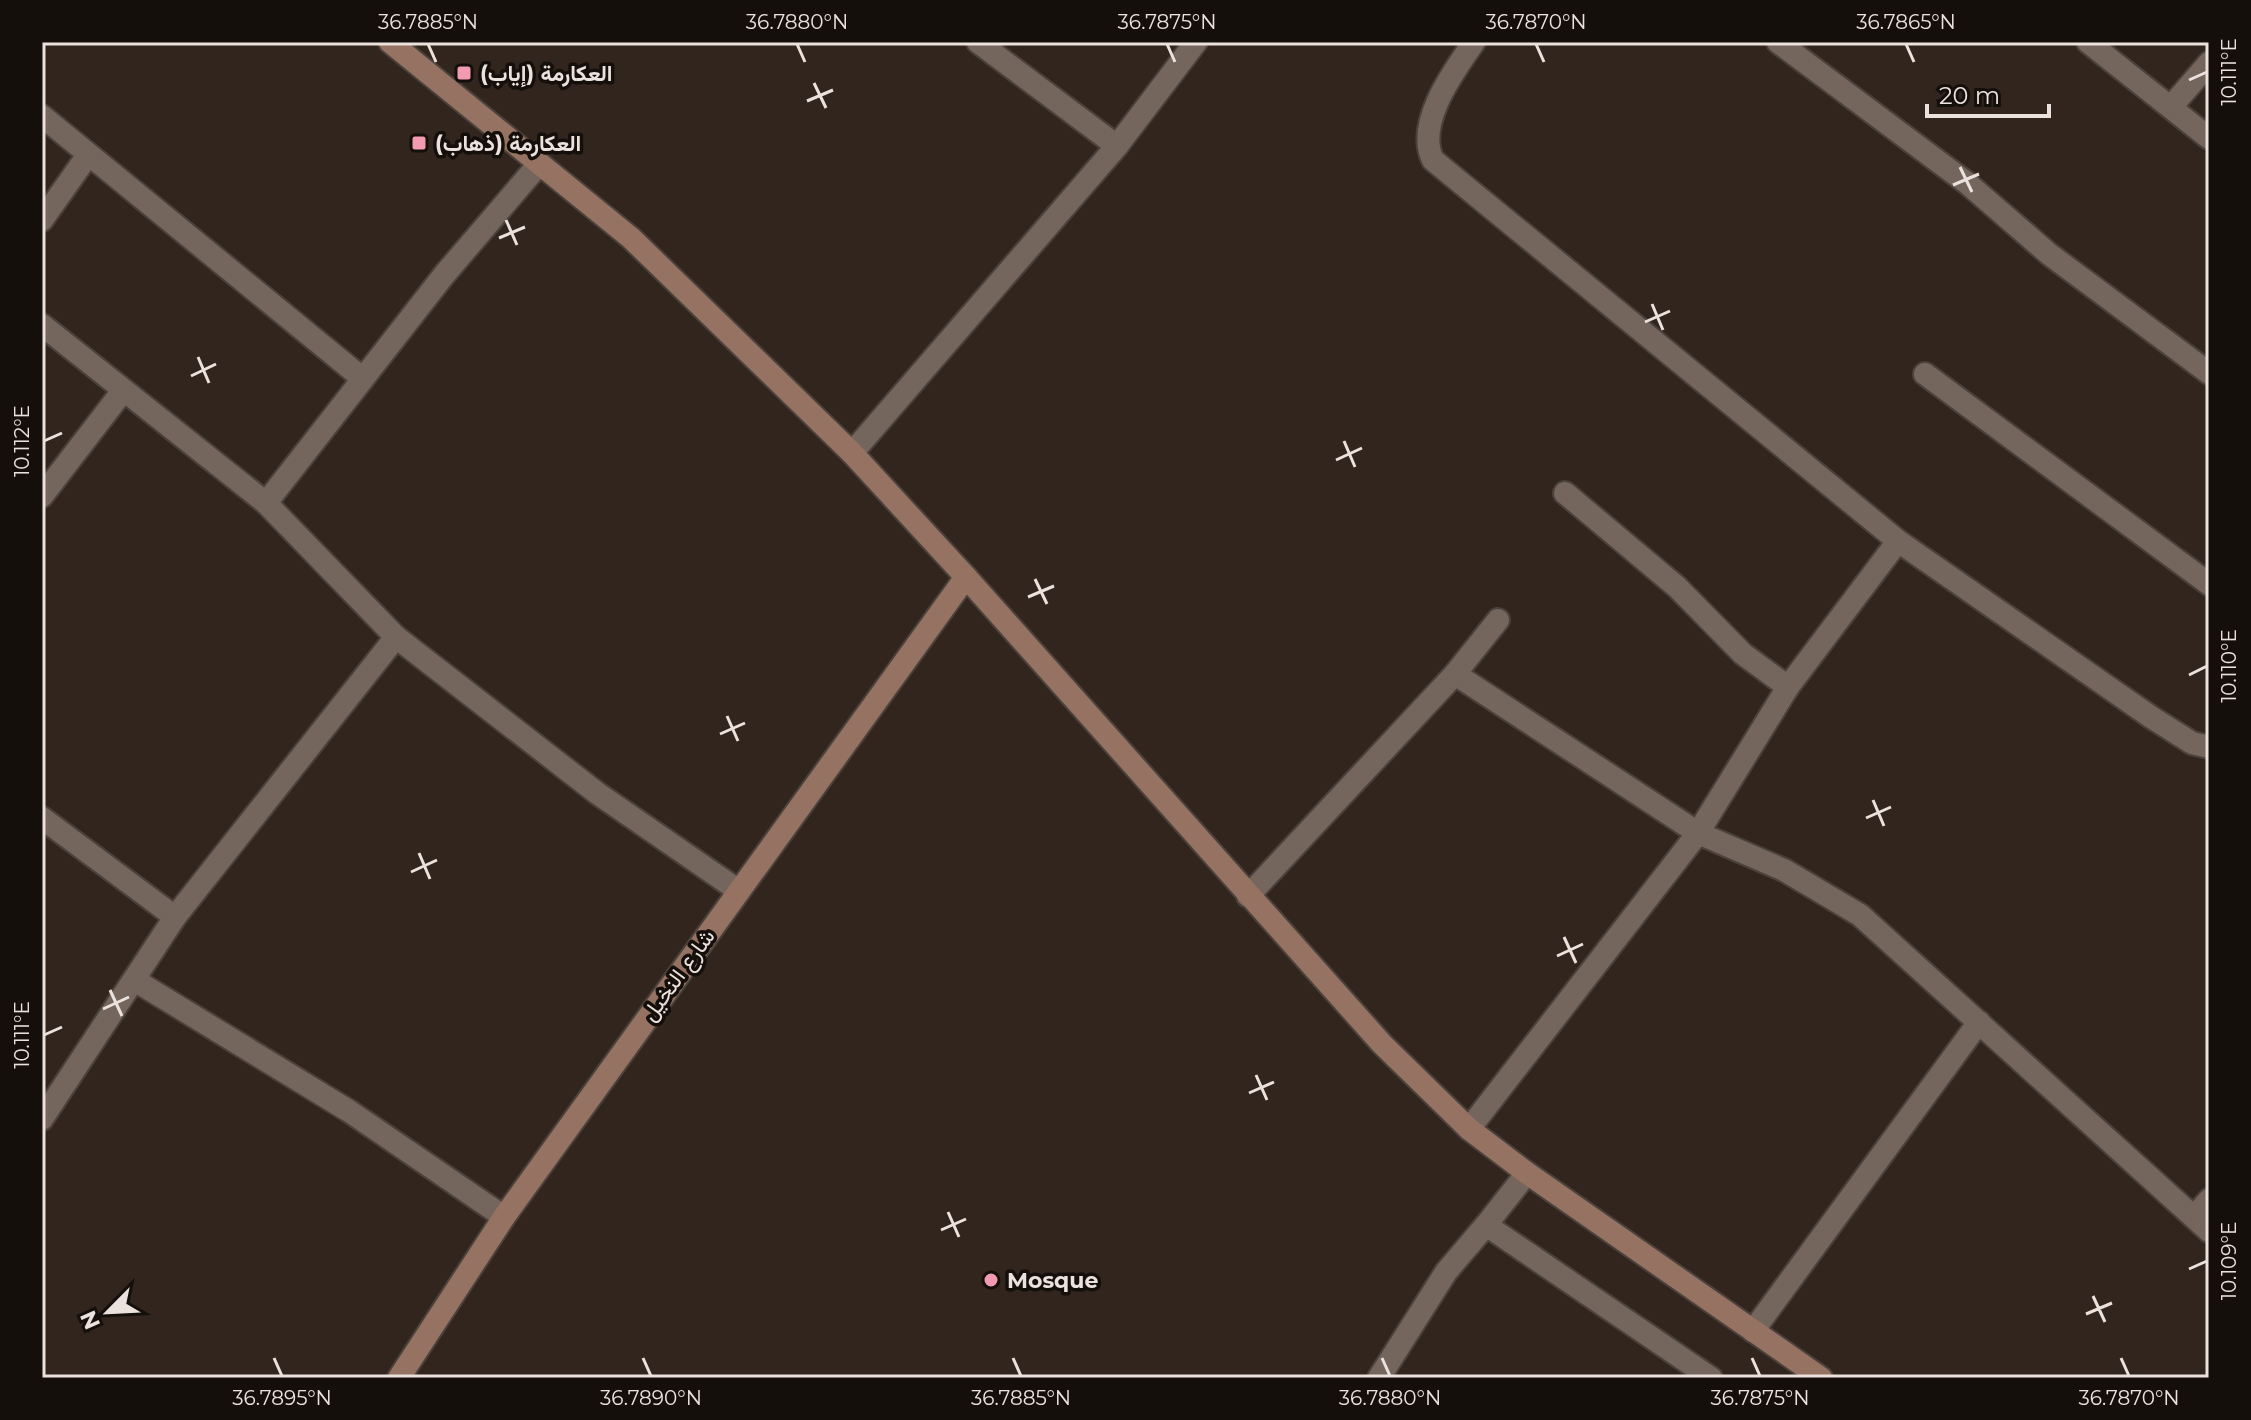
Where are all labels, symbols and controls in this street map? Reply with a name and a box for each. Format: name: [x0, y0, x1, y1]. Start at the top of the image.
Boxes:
text: 36.7885°N: [378, 10, 478, 34]
text: 36.7880°N: [746, 10, 848, 34]
text: 36.7875°N: [1118, 10, 1216, 34]
text: 36.7870°N: [1485, 10, 1587, 34]
text: 36.7865°N: [1856, 10, 1956, 34]
text: 10.111°E: [2217, 38, 2241, 106]
place label: العكارمة (إياب): [480, 60, 613, 88]
marker: العكارمة (إياب): [455, 64, 473, 82]
scale bar: [1927, 68, 2049, 118]
text: 20 m: [1939, 81, 2000, 110]
place label: العكارمة (ذهاب): [435, 130, 581, 157]
marker: العكارمة (ذهاب): [410, 134, 428, 152]
text: 10.112°E: [10, 405, 34, 477]
text: 10.110°E: [2217, 629, 2241, 703]
street label: شارع النخيل: [636, 924, 721, 1027]
text: 10.111°E: [10, 1001, 34, 1069]
text: 10.109°E: [2217, 1222, 2241, 1300]
place label: Mosque: [1007, 1267, 1098, 1294]
marker: Mosque: [982, 1271, 1000, 1289]
north arrow: [68, 1272, 148, 1352]
text: N: [74, 1306, 106, 1334]
text: 36.7895°N: [232, 1386, 332, 1410]
text: 36.7890°N: [600, 1386, 702, 1410]
text: 36.7885°N: [971, 1386, 1071, 1410]
text: 36.7880°N: [1339, 1386, 1441, 1410]
text: 36.7875°N: [1711, 1386, 1809, 1410]
text: 36.7870°N: [2078, 1386, 2180, 1410]

